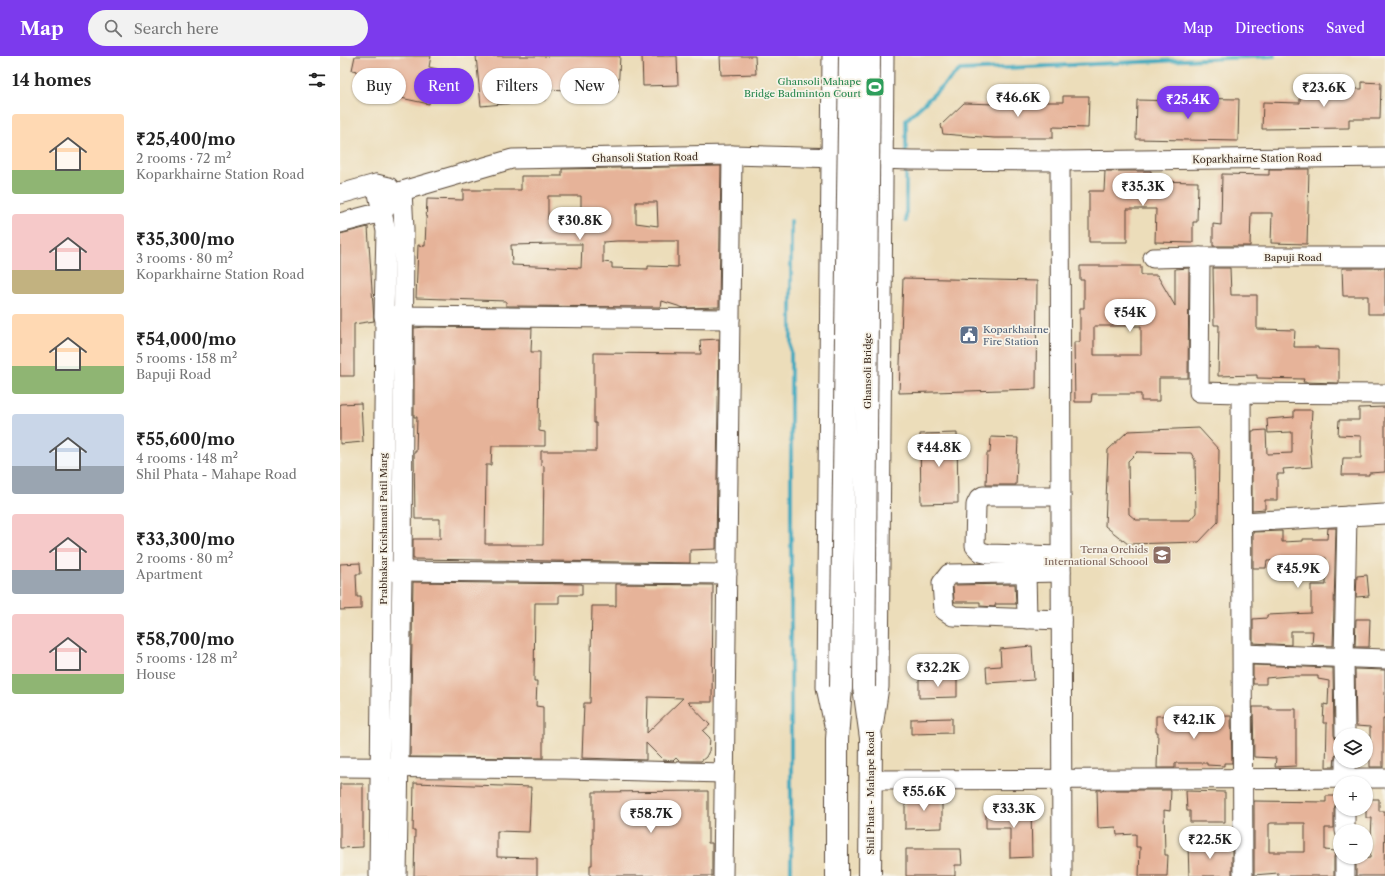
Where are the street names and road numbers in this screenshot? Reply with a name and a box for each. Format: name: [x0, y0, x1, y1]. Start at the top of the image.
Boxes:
street label: Ghansoli Station Road: [592, 150, 698, 165]
street label: Koparkhairne Station Road: [1192, 151, 1322, 166]
street label: Bapuji Road: [1264, 251, 1322, 264]
street label: Ghansoli Bridge: [861, 333, 874, 409]
street label: Prabhakar Krishanati Patil Marg: [377, 453, 390, 605]
street label: Shil Phata - Mahape Road: [864, 731, 877, 855]

